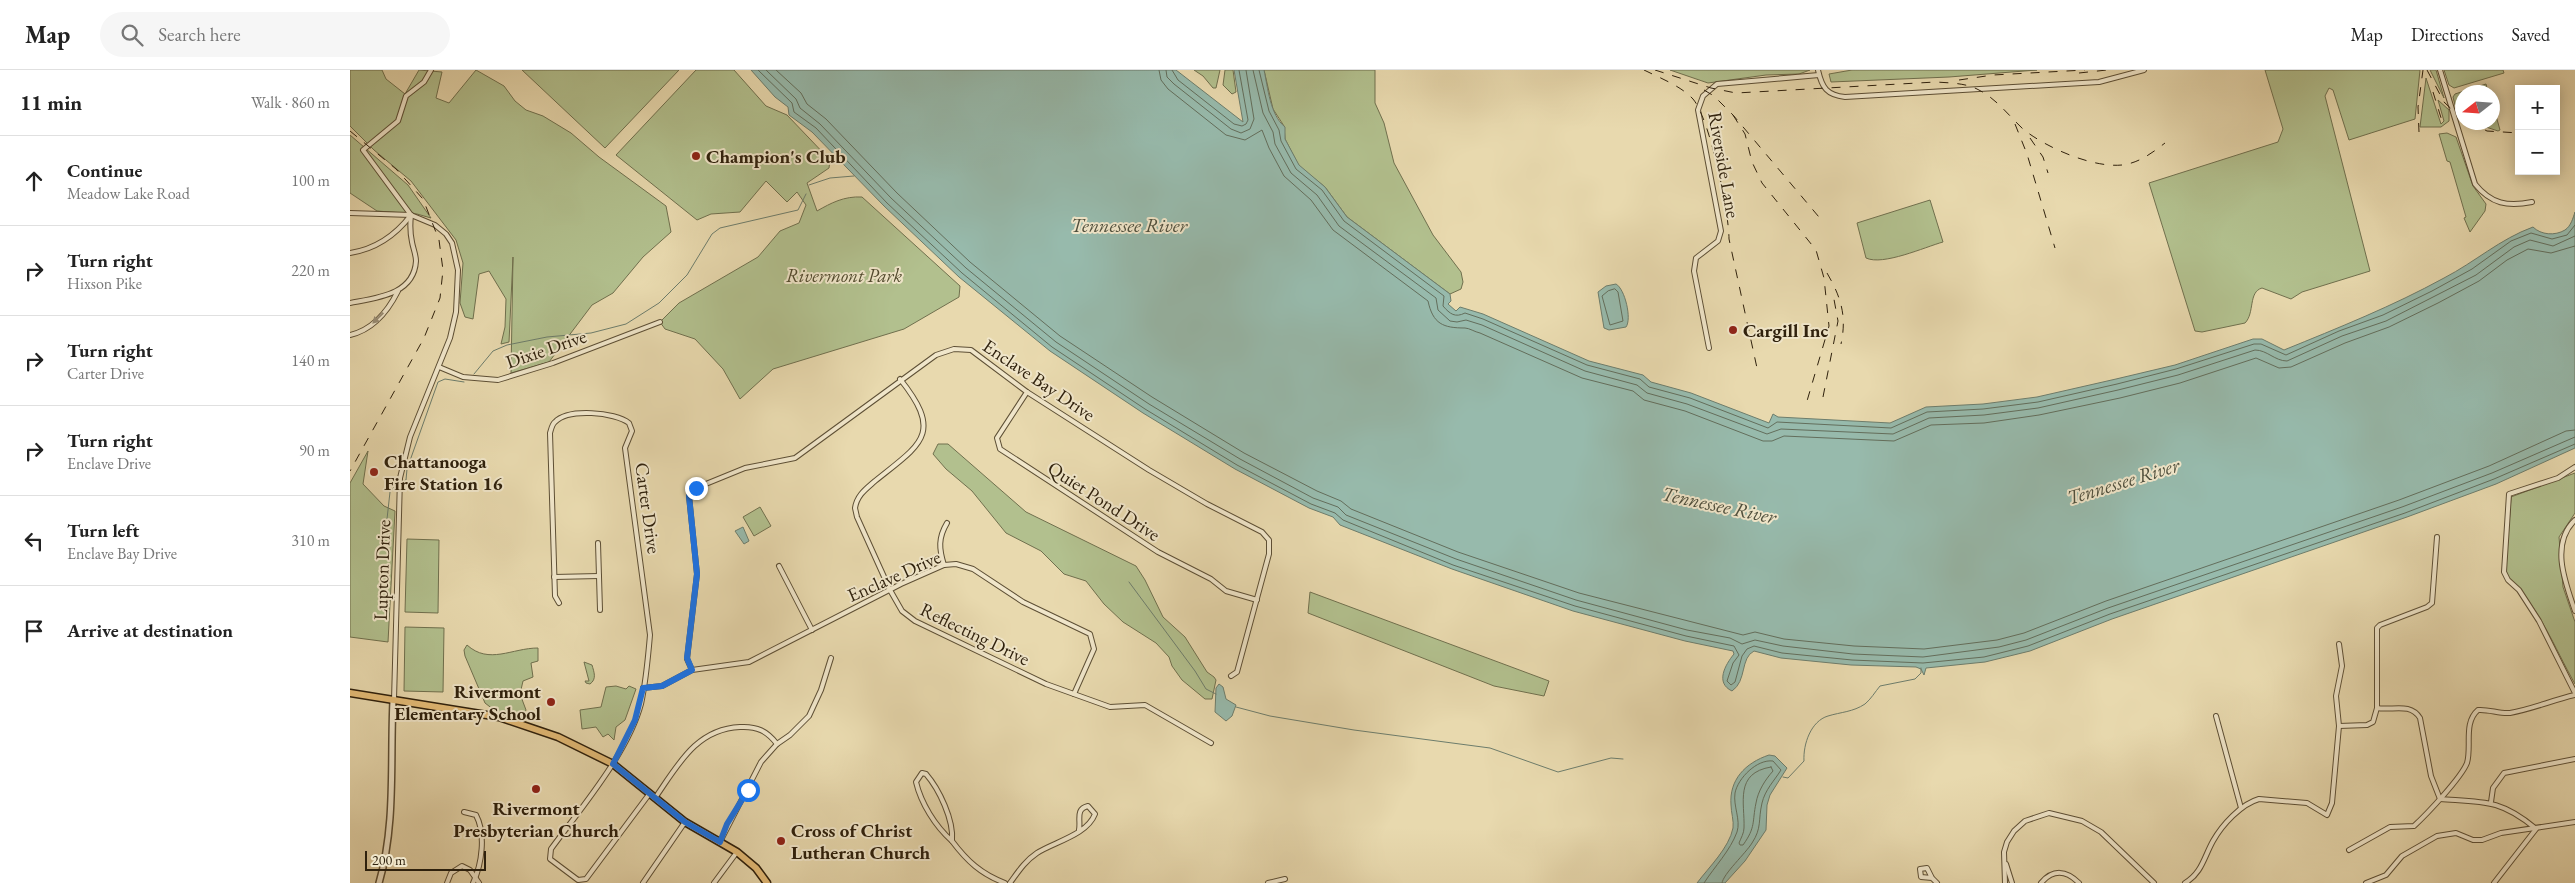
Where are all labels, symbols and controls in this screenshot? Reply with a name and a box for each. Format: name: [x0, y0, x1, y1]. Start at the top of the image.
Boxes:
search box: [100, 12, 450, 57]
text: Map: [25, 19, 70, 50]
icon: search: [118, 21, 146, 49]
text: Search here: [158, 22, 241, 47]
text: Map: [2351, 23, 2383, 46]
text: Directions: [2411, 23, 2483, 46]
text: Saved: [2511, 23, 2550, 46]
north arrow: [2455, 85, 2500, 130]
map controls: [2515, 85, 2560, 175]
button: +: [2515, 85, 2560, 130]
text: 11 min: [20, 89, 82, 116]
text: Walk · 860 m: [251, 92, 330, 113]
street label: Riverside Lane: [1702, 110, 1746, 220]
button: −: [2515, 130, 2560, 175]
place label: Champion's Club: [706, 144, 845, 169]
marker: Champion's Club: [690, 150, 702, 162]
text: Continue: [67, 158, 142, 183]
icon: ahead: [20, 167, 48, 195]
text: 100 m: [291, 170, 330, 191]
text: Meadow Lake Road: [67, 183, 190, 204]
water label: Tennessee River: [1071, 212, 1189, 238]
text: Turn right: [67, 248, 153, 273]
icon: right: [20, 257, 48, 285]
text: 220 m: [291, 260, 330, 281]
park label: Rivermont Park: [786, 263, 903, 288]
text: Hixson Pike: [67, 273, 142, 294]
one-way arrow: [372, 312, 384, 324]
place label: Cargill Inc: [1743, 318, 1829, 343]
street label: Dixie Drive: [502, 324, 590, 374]
marker: Cargill Inc: [1727, 324, 1739, 336]
street label: Enclave Bay Drive: [978, 333, 1100, 427]
text: Turn right: [67, 338, 153, 363]
icon: right: [20, 347, 48, 375]
text: 140 m: [291, 350, 330, 371]
text: Carter Drive: [67, 363, 144, 384]
text: Turn right: [67, 428, 153, 453]
icon: right: [20, 437, 48, 465]
text: 90 m: [299, 440, 330, 461]
place label: Chattanooga Fire Station 16: [384, 449, 503, 496]
water label: Tennessee River: [2064, 451, 2184, 510]
text: Enclave Drive: [67, 453, 151, 474]
street label: Quiet Pond Drive: [1043, 455, 1165, 547]
street label: Carter Drive: [629, 461, 667, 555]
marker: Chattanooga Fire Station 16: [368, 466, 380, 478]
route end: [685, 477, 708, 500]
water label: Tennessee River: [1659, 480, 1780, 530]
text: Turn left: [67, 518, 139, 543]
street label: Lupton Drive: [368, 519, 396, 621]
icon: left: [20, 527, 48, 555]
text: 310 m: [291, 530, 330, 551]
text: Enclave Bay Drive: [67, 543, 177, 564]
street label: Enclave Drive: [843, 544, 945, 608]
street label: Reflecting Drive: [916, 597, 1034, 671]
icon: arrive: [20, 617, 48, 645]
text: Arrive at destination: [67, 618, 233, 643]
place label: Rivermont Elementary School: [394, 679, 542, 726]
marker: Rivermont Elementary School: [545, 696, 557, 708]
route start: [737, 779, 760, 802]
marker: Rivermont Presbyterian Church: [530, 783, 542, 795]
place label: Rivermont Presbyterian Church: [453, 796, 619, 843]
place label: Cross of Christ Lutheran Church: [791, 818, 931, 865]
marker: Cross of Christ Lutheran Church: [775, 835, 787, 847]
scale bar: [365, 848, 486, 871]
text: 200 m: [372, 851, 406, 869]

